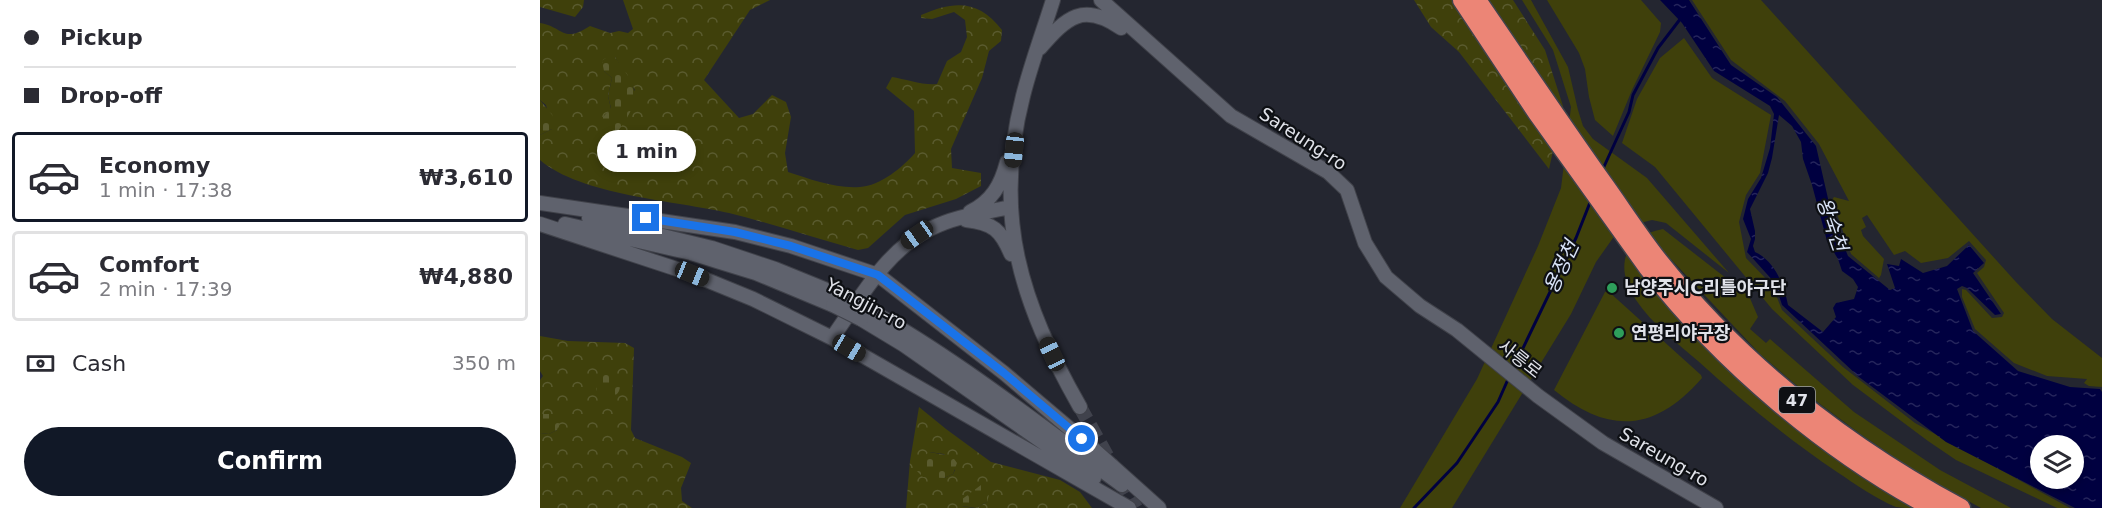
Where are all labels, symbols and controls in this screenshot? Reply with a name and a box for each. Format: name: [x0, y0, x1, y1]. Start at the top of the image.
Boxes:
text: Pickup: [60, 25, 143, 50]
text: Drop-off: [60, 83, 162, 108]
street label: Sareung-ro: [1256, 103, 1351, 174]
callout: 1 min: [597, 131, 696, 173]
car: [1003, 131, 1025, 169]
text: 1 min: [615, 139, 678, 163]
icon: car: [27, 150, 81, 204]
text: Economy: [99, 153, 210, 178]
text: ₩3,610: [419, 165, 513, 190]
text: 1 min · 17:38: [99, 178, 233, 202]
water label: 왕숙천: [1812, 194, 1853, 256]
route end: [632, 204, 659, 231]
car: [897, 217, 937, 253]
water label: 용정천: [1538, 235, 1585, 297]
icon: car: [27, 249, 81, 303]
text: Comfort: [99, 252, 199, 277]
car: [672, 259, 712, 289]
text: ₩4,880: [419, 264, 513, 289]
street label: Yangjin-ro: [821, 273, 910, 334]
text: 2 min · 17:39: [99, 277, 233, 301]
place label: 남양주시C리틀야구단: [1624, 277, 1787, 298]
marker: 남양주시C리틀야구단: [1605, 281, 1619, 295]
place label: 연평리야구장: [1631, 322, 1731, 343]
marker: 연평리야구장: [1612, 326, 1626, 340]
car: [829, 331, 869, 365]
car: [1036, 334, 1068, 374]
street label: 사릉로: [1494, 335, 1546, 382]
icon: cash: [24, 347, 57, 380]
text: Cash: [72, 351, 126, 376]
text: 350 m: [452, 351, 516, 375]
road number: 47: [1779, 387, 1815, 413]
street label: Sareung-ro: [1616, 423, 1712, 490]
route start: [1068, 425, 1095, 452]
button: Confirm: [24, 427, 516, 496]
map controls: [2030, 435, 2084, 489]
button: layers: [2030, 435, 2084, 489]

